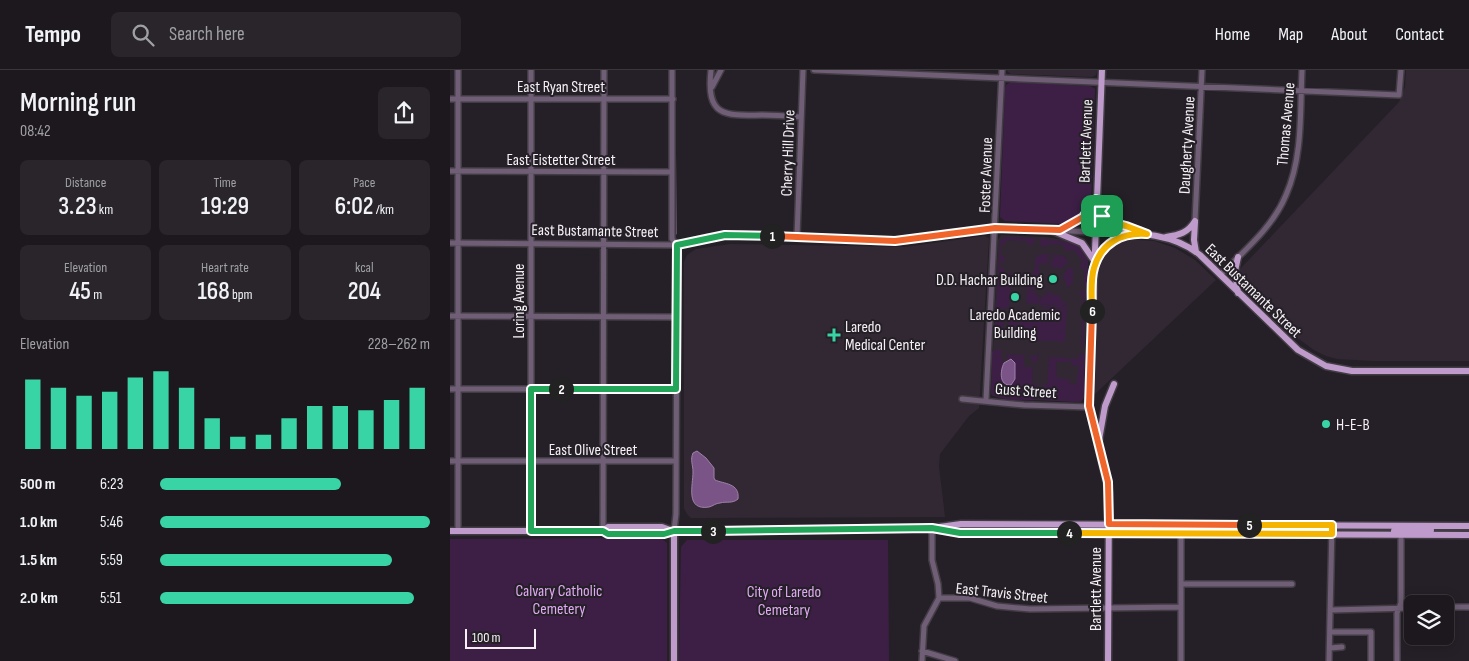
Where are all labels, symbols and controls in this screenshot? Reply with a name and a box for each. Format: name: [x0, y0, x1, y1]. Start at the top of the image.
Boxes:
search box: [111, 12, 461, 57]
text: Tempo: [25, 20, 81, 49]
icon: search: [129, 21, 157, 49]
text: Search here: [169, 23, 245, 46]
text: Home: [1215, 24, 1250, 45]
text: Map: [1278, 24, 1303, 45]
text: About: [1331, 24, 1367, 45]
text: Contact: [1395, 24, 1444, 45]
street label: East Ryan Street: [517, 78, 605, 97]
street label: Thomas Avenue: [1273, 82, 1300, 167]
text: Morning run: [20, 86, 136, 119]
button: share: [378, 87, 430, 139]
street label: Daugherty Avenue: [1175, 96, 1200, 194]
street label: Bartlett Avenue: [1076, 99, 1097, 183]
street label: Cherry Hill Drive: [777, 109, 800, 197]
text: 08:42: [20, 122, 51, 141]
street label: Foster Avenue: [976, 137, 997, 213]
street label: East Eistetter Street: [506, 151, 616, 170]
text: Distance: [65, 174, 106, 191]
text: Time: [214, 174, 236, 191]
text: Pace: [353, 174, 375, 191]
text: 3.23: [58, 191, 97, 222]
text: 19:29: [201, 191, 249, 222]
text: 6:02: [335, 191, 374, 222]
pin: [1081, 195, 1123, 237]
text: km: [97, 201, 113, 218]
text: /km: [374, 201, 394, 218]
icon: arrive: [1088, 202, 1116, 230]
street label: East Bustamante Street: [531, 221, 659, 242]
pin: 1: [760, 224, 784, 248]
text: 1: [770, 228, 775, 245]
street label: East Bustamante Street: [1201, 240, 1305, 342]
text: Elevation: [64, 259, 107, 276]
text: Heart rate: [201, 259, 249, 276]
text: kcal: [355, 259, 374, 276]
street label: Loring Avenue: [510, 264, 529, 338]
place label: D.D. Hachar Building: [936, 271, 1043, 290]
marker: D.D. Hachar Building: [1047, 273, 1059, 285]
text: 45: [69, 276, 91, 307]
text: 168: [197, 276, 230, 307]
text: 204: [348, 276, 381, 307]
text: m: [91, 286, 102, 303]
text: bpm: [230, 286, 253, 303]
marker: Laredo Academic Building: [1009, 291, 1021, 303]
pin: 6: [1080, 298, 1104, 324]
text: 6: [1089, 303, 1096, 320]
place label: Laredo Academic Building: [970, 306, 1060, 343]
place label: Laredo Medical Center: [845, 318, 926, 355]
marker: Laredo Medical Center: [827, 328, 841, 342]
text: Elevation: [20, 335, 69, 354]
text: 228–262 m: [368, 335, 430, 354]
pin: 2: [548, 376, 574, 402]
street label: Gust Street: [994, 380, 1057, 403]
text: 2: [558, 381, 565, 398]
place label: H-E-B: [1336, 416, 1370, 435]
marker: H-E-B: [1320, 418, 1332, 430]
street label: East Olive Street: [549, 441, 637, 460]
text: 500 m: [20, 475, 55, 494]
text: 6:23: [100, 475, 123, 494]
pin: 5: [1236, 512, 1262, 538]
text: 1.0 km: [20, 513, 57, 532]
text: 5:46: [100, 513, 123, 532]
text: 5: [1246, 517, 1253, 534]
pin: 3: [700, 518, 726, 544]
pin: 4: [1056, 520, 1082, 546]
text: 3: [710, 523, 717, 540]
text: 4: [1066, 525, 1073, 542]
street label: Bartlett Avenue: [1087, 547, 1106, 631]
text: 1.5 km: [20, 551, 57, 570]
text: 5:59: [100, 551, 123, 570]
street label: East Travis Street: [955, 579, 1049, 608]
park label: Calvary Catholic Cemetery: [516, 582, 602, 619]
park label: City of Laredo Cemetary: [747, 583, 821, 620]
text: 2.0 km: [20, 589, 58, 608]
text: 5:51: [100, 589, 121, 608]
map controls: [1404, 595, 1454, 645]
button: layers: [1404, 595, 1454, 645]
scale bar: [465, 626, 536, 649]
text: 100 m: [472, 629, 501, 646]

